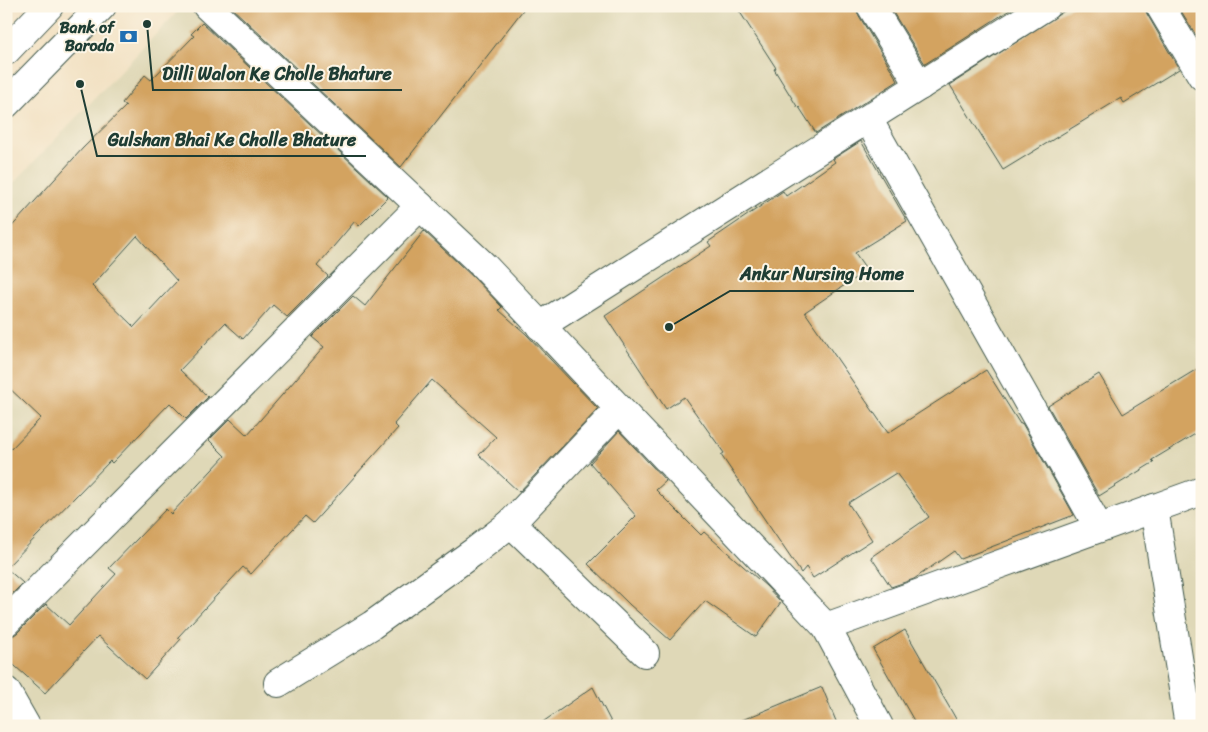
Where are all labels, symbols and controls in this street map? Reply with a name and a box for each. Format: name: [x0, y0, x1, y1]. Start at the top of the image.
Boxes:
place label: Bank of Baroda: [60, 13, 116, 60]
bank icon: Bank of Baroda: [118, 26, 138, 46]
callout: Dilli Walon Ke Cholle Bhature: [153, 57, 402, 90]
text: Dilli Walon Ke Cholle Bhature: [162, 58, 392, 90]
callout: Gulshan Bhai Ke Cholle Bhature: [97, 123, 366, 156]
text: Gulshan Bhai Ke Cholle Bhature: [107, 124, 357, 156]
callout: Ankur Nursing Home: [730, 258, 914, 291]
text: Ankur Nursing Home: [739, 258, 905, 290]

